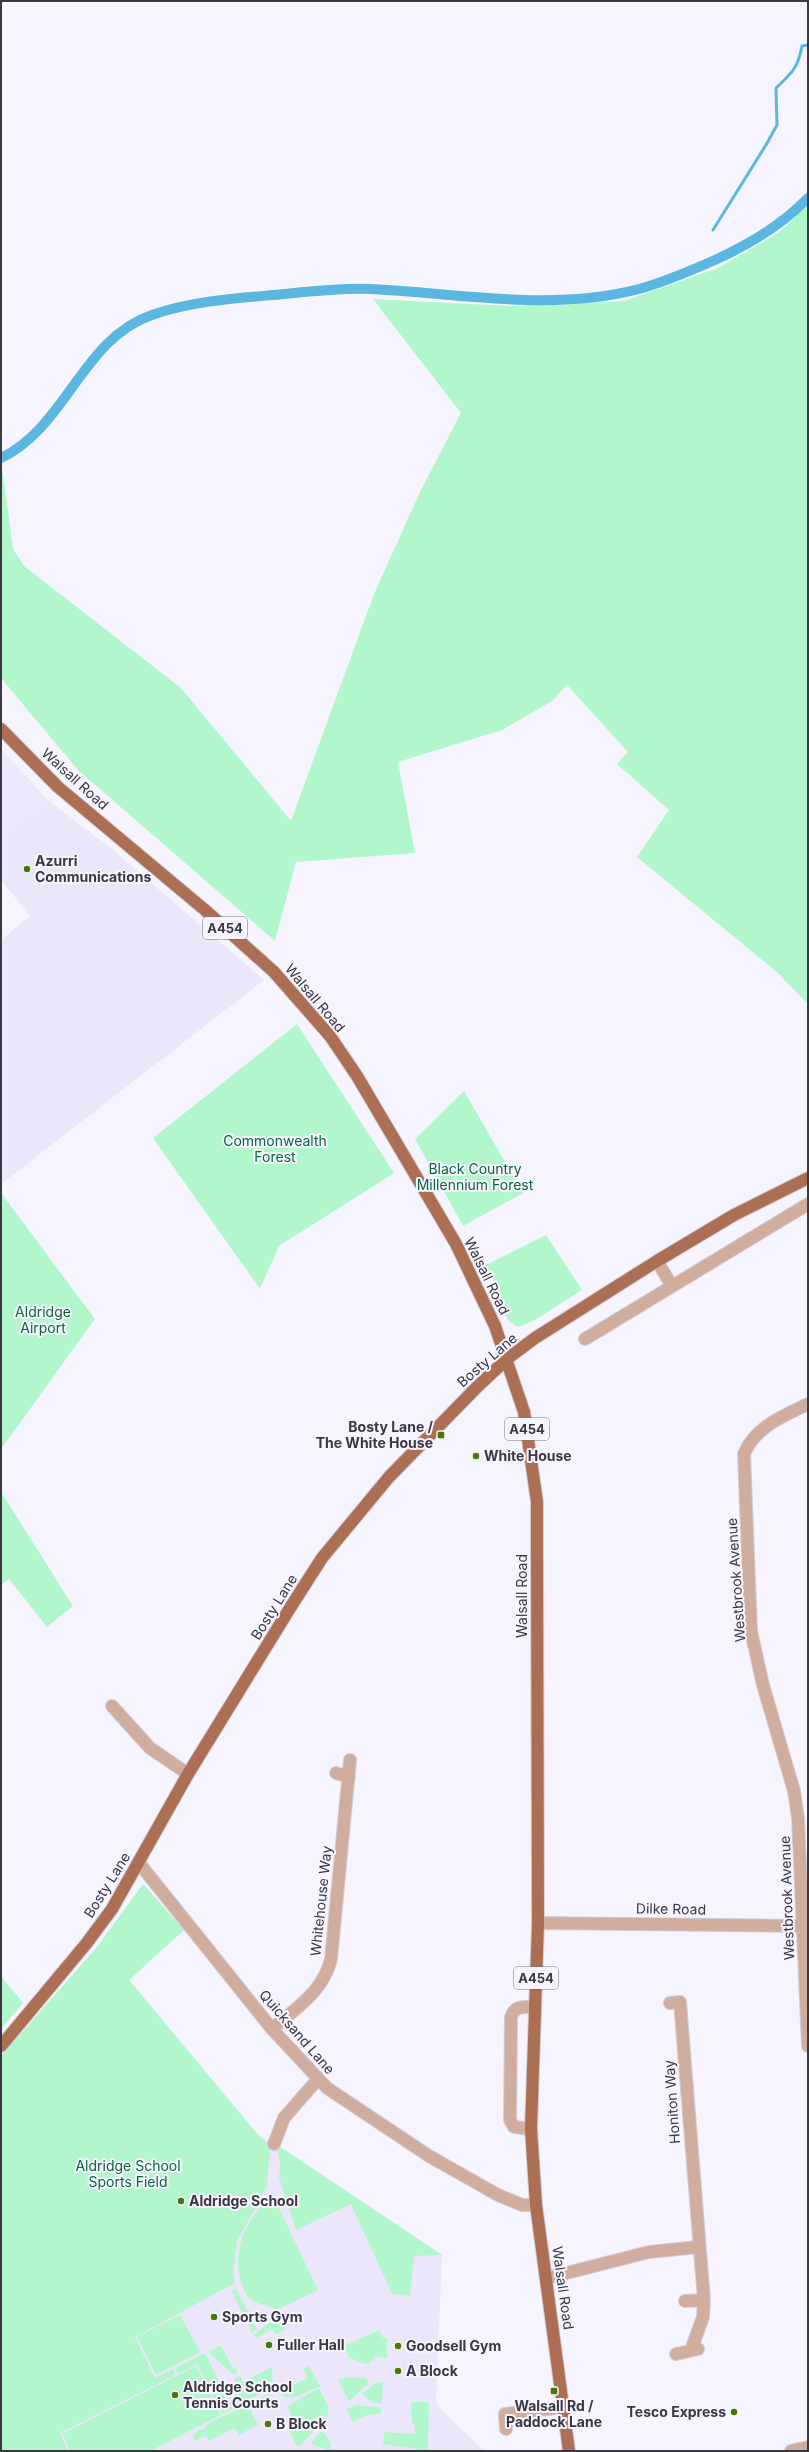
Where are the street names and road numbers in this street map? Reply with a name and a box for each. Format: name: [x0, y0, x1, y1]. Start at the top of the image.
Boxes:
street label: Walsall Road: [38, 744, 112, 813]
road number: A454: [203, 917, 247, 939]
street label: Walsall Road: [282, 960, 349, 1035]
street label: Walsall Road: [461, 1234, 514, 1317]
street label: Bosty Lane: [453, 1329, 520, 1390]
road number: A454: [505, 1418, 549, 1440]
street label: Westbrook Avenue: [723, 1517, 748, 1643]
street label: Walsall Road: [513, 1554, 530, 1638]
street label: Bosty Lane: [247, 1571, 300, 1643]
street label: Westbrook Avenue: [776, 1836, 797, 1960]
street label: Whitehouse Way: [306, 1845, 335, 1957]
street label: Bosty Lane: [80, 1849, 133, 1921]
street label: Dilke Road: [636, 1899, 706, 1918]
road number: A454: [514, 1967, 558, 1989]
street label: Quicksand Lane: [256, 1986, 339, 2077]
street label: Honiton Way: [660, 2059, 683, 2145]
street label: Walsall Road: [549, 2245, 578, 2331]

